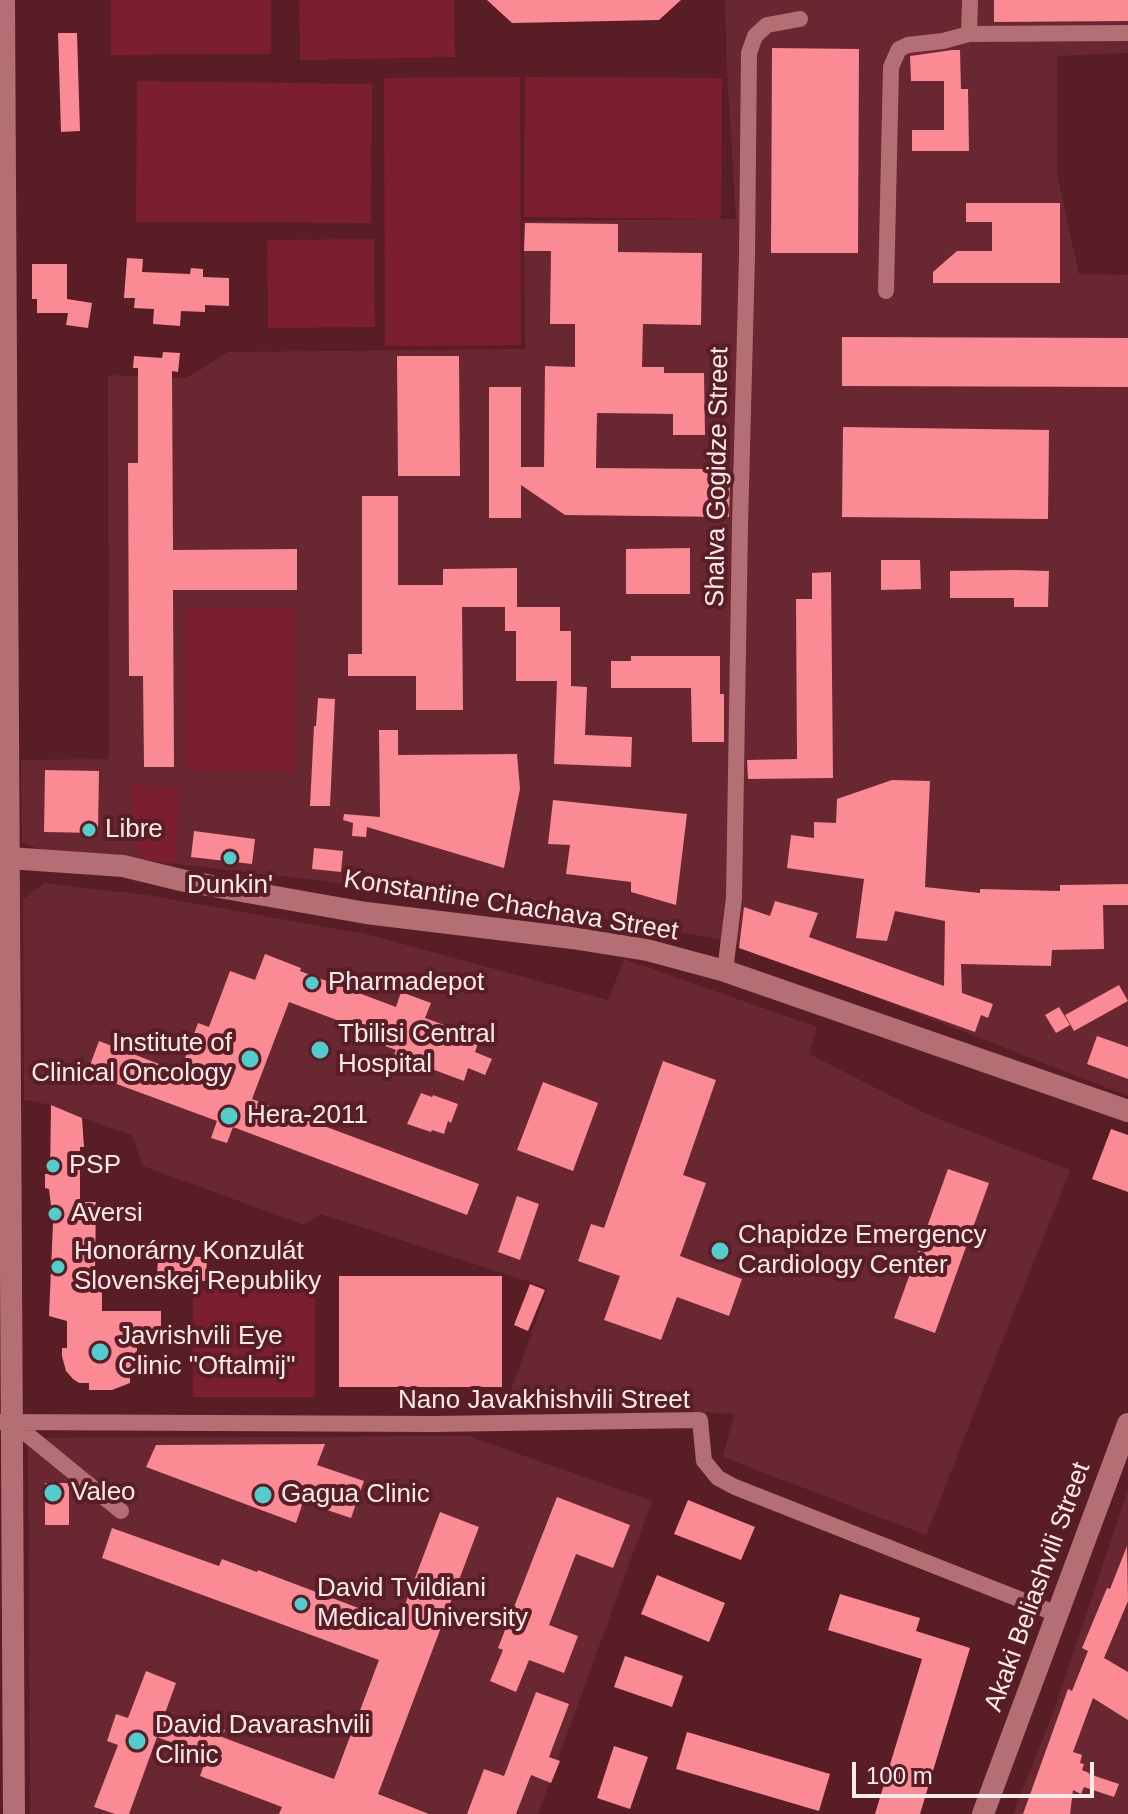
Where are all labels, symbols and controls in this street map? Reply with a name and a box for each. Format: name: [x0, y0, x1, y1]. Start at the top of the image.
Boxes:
street label: Shalva Gogidze Street: [700, 347, 736, 607]
place label: Libre: [105, 814, 163, 846]
marker: Libre: [80, 821, 98, 839]
marker: Dunkin': [221, 849, 239, 867]
street label: Konstantine Chachava Street: [342, 864, 680, 948]
place label: Dunkin': [187, 870, 273, 902]
place label: Pharmadepot: [328, 967, 484, 999]
marker: Pharmadepot: [303, 974, 321, 992]
place label: Tbilisi Central Hospital: [338, 1019, 495, 1080]
place label: Institute of Clinical Oncology: [31, 1028, 232, 1090]
marker: Tbilisi Central Hospital: [309, 1039, 331, 1061]
marker: Institute of Clinical Oncology: [239, 1048, 261, 1070]
place label: Hera-2011: [247, 1100, 368, 1132]
marker: Hera-2011: [218, 1105, 240, 1127]
place label: PSP: [69, 1150, 121, 1182]
marker: PSP: [44, 1157, 62, 1175]
place label: Aversi: [71, 1198, 143, 1230]
marker: Aversi: [46, 1205, 64, 1223]
place label: Chapidze Emergency Cardiology Center: [738, 1220, 987, 1282]
place label: Honorárny Konzulát Slovenskej Republiky: [74, 1236, 321, 1298]
marker: Chapidze Emergency Cardiology Center: [709, 1240, 731, 1262]
marker: Honorárny Konzulát Slovenskej Republiky: [49, 1258, 67, 1276]
place label: Javrishvili Eye Clinic "Oftalmij": [118, 1321, 295, 1382]
marker: Javrishvili Eye Clinic "Oftalmij": [89, 1341, 111, 1363]
street label: Nano Javakhishvili Street: [398, 1385, 690, 1417]
street label: Akaki Beliashvili Street: [978, 1458, 1098, 1716]
place label: Valeo: [71, 1477, 136, 1509]
place label: Gagua Clinic: [281, 1479, 430, 1511]
marker: Valeo: [42, 1482, 64, 1504]
marker: Gagua Clinic: [252, 1484, 274, 1506]
place label: David Tvildiani Medical University: [317, 1573, 528, 1634]
marker: David Tvildiani Medical University: [292, 1595, 310, 1613]
place label: David Davarashvili Clinic: [155, 1710, 370, 1772]
marker: David Davarashvili Clinic: [126, 1730, 148, 1752]
scale bar: [856, 1746, 1098, 1796]
text: 100 m: [866, 1762, 933, 1789]

